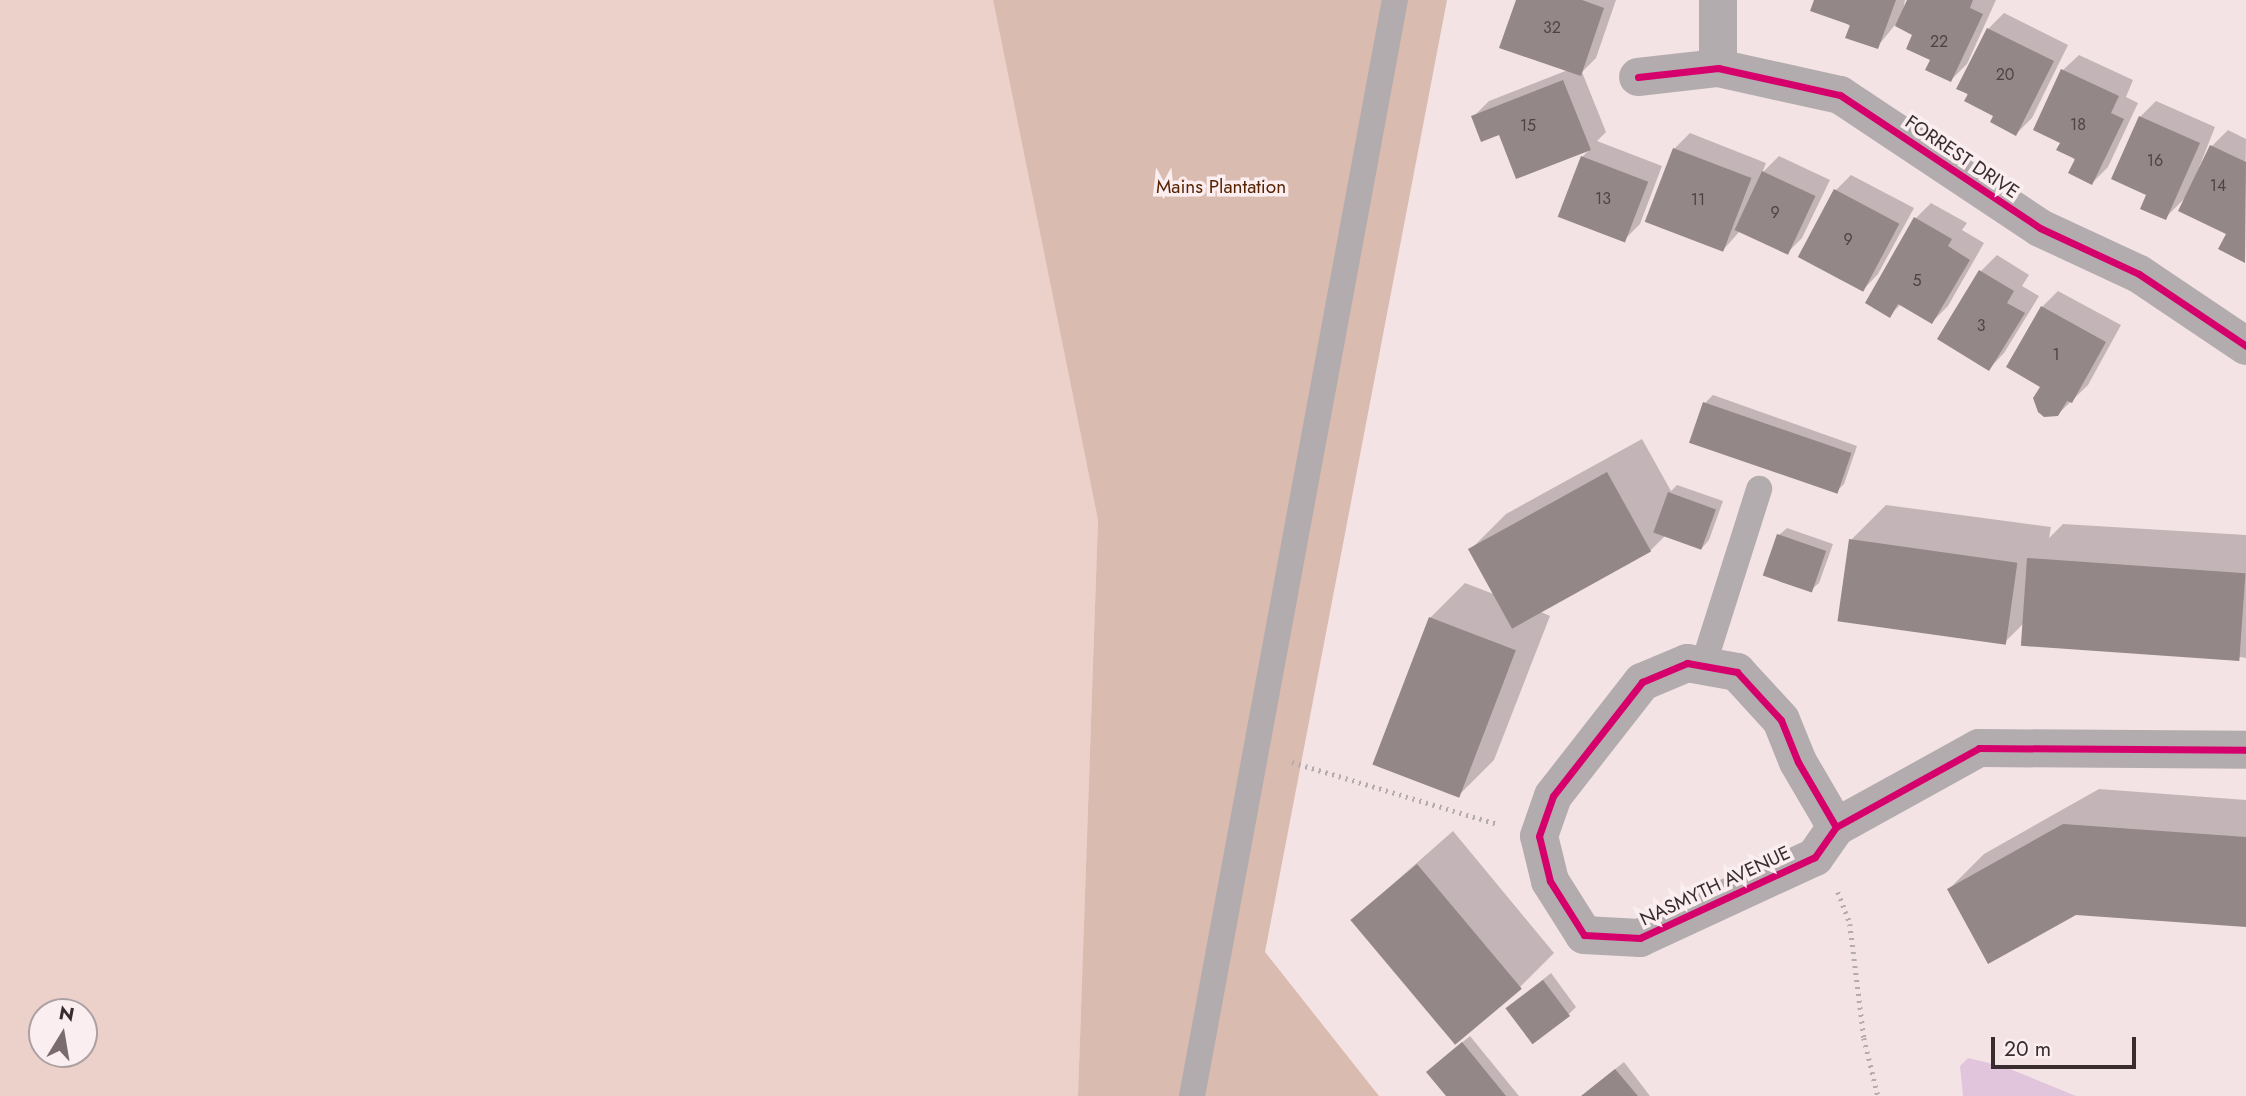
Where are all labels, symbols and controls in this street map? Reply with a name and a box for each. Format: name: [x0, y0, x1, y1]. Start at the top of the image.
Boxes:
house number: 32: [1543, 18, 1561, 38]
house number: 22: [1930, 32, 1948, 52]
house number: 20: [1996, 65, 2014, 85]
street label: FORREST DRIVE: [1901, 111, 2023, 203]
house number: 18: [2070, 115, 2086, 135]
house number: 15: [1520, 116, 1536, 136]
house number: 16: [2147, 151, 2163, 171]
park label: Mains Plantation: [1156, 176, 1286, 198]
house number: 14: [2210, 176, 2226, 196]
house number: 13: [1595, 189, 1611, 209]
house number: 11: [1691, 190, 1705, 210]
house number: 9: [1770, 203, 1780, 223]
house number: 9: [1843, 230, 1853, 250]
house number: 5: [1912, 271, 1922, 291]
house number: 3: [1977, 316, 1985, 336]
house number: 1: [2052, 345, 2060, 365]
street label: NASMYTH AVENUE: [1636, 841, 1794, 931]
north arrow: [28, 998, 98, 1068]
text: N: [57, 999, 77, 1029]
scale bar: [1994, 1023, 2139, 1066]
text: 20 m: [2004, 1034, 2051, 1064]

